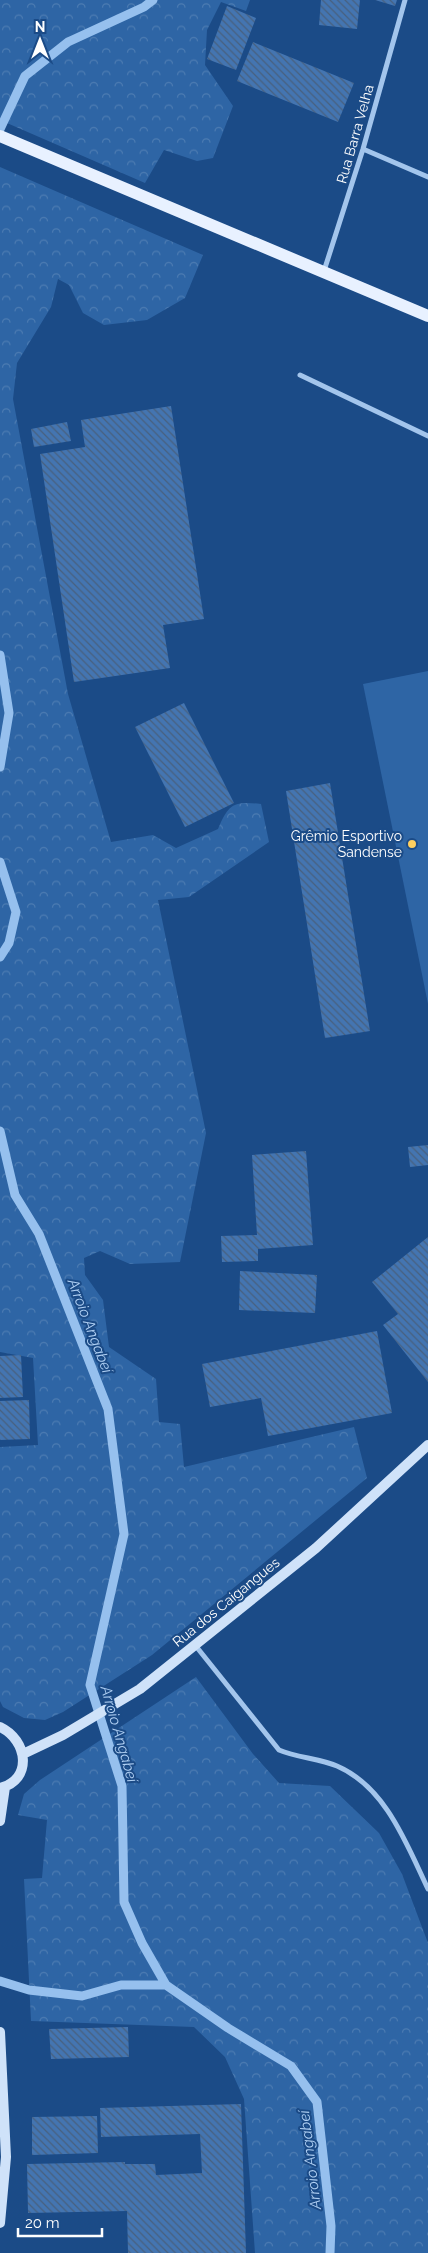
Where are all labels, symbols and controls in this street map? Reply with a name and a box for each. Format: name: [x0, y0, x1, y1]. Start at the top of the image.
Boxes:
north arrow: [15, 15, 65, 65]
text: N: [35, 19, 45, 35]
street label: Rua Barra Velha: [333, 83, 377, 185]
place label: Grêmio Esportivo Sandense: [291, 828, 402, 860]
marker: Grêmio Esportivo Sandense: [406, 838, 418, 850]
water label: Arroio Angabeí: [63, 1275, 117, 1377]
street label: Rua dos Caigangues: [169, 1554, 283, 1650]
water label: Arroio Angabeí: [96, 1683, 142, 1786]
water label: Arroio Angabeí: [295, 2108, 325, 2212]
scale bar: [18, 2206, 101, 2238]
text: 20 m: [25, 2214, 60, 2232]

